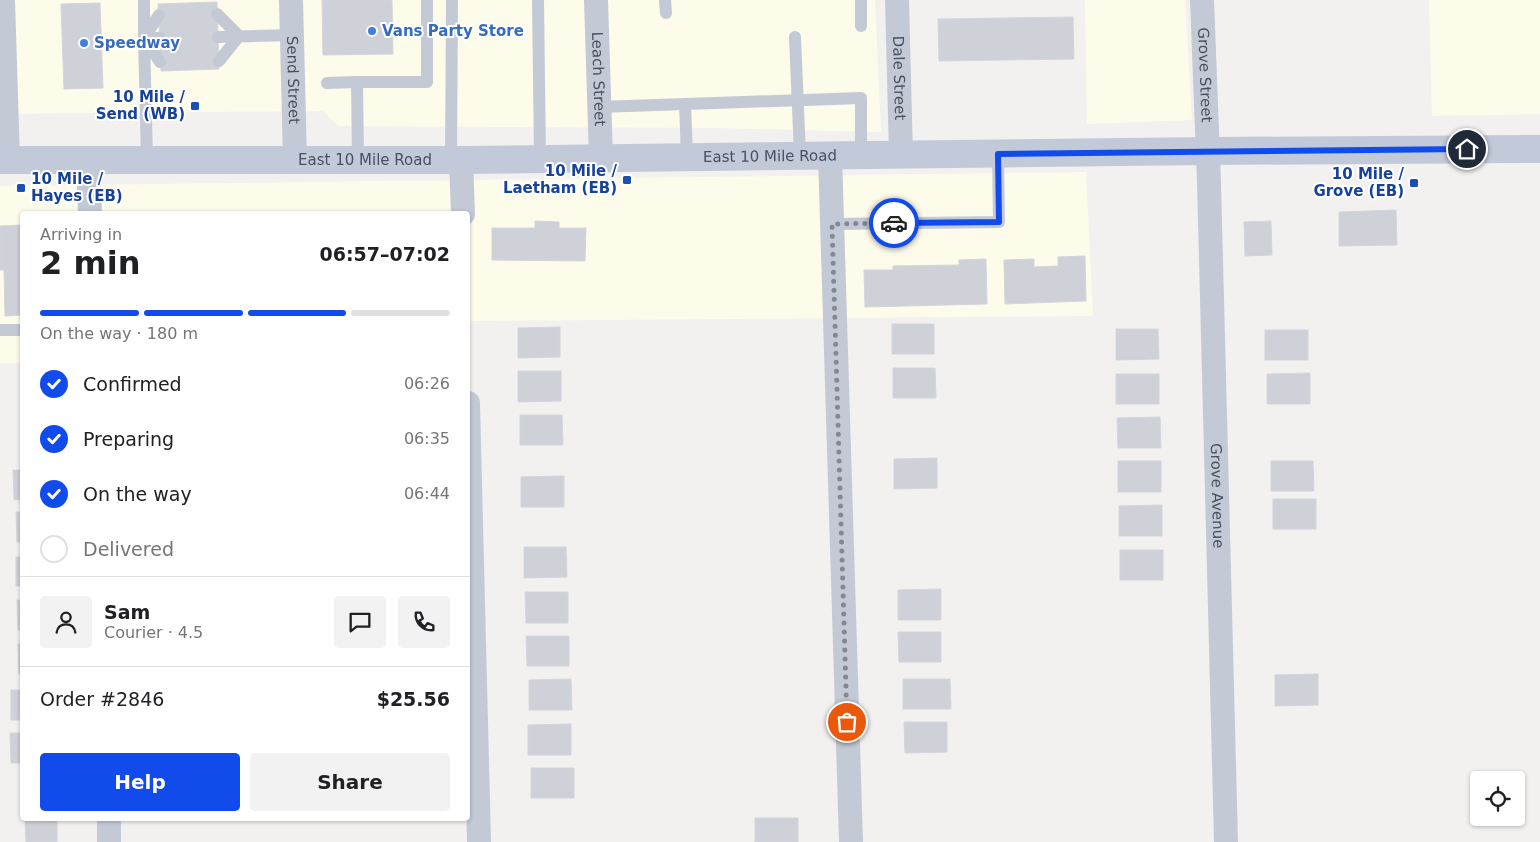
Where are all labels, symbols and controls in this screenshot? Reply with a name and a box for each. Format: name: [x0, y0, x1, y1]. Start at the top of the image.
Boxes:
place label: Vans Party Store: [382, 22, 524, 40]
marker: Vans Party Store: [366, 25, 378, 37]
street label: Grove Street: [1194, 27, 1216, 123]
street label: Leach Street: [588, 31, 609, 127]
place label: Speedway: [94, 34, 180, 52]
street label: Dale Street: [889, 35, 909, 121]
street label: Send Street: [283, 36, 303, 124]
marker: Speedway: [78, 37, 90, 49]
place label: 10 Mile / Send (WB): [96, 88, 186, 123]
marker: 10 Mile / Send (WB): [189, 100, 201, 112]
pin: [1446, 128, 1488, 170]
icon: home: [1453, 135, 1481, 163]
street label: East 10 Mile Road: [703, 146, 837, 166]
street label: East 10 Mile Road: [298, 151, 432, 169]
place label: 10 Mile / Laetham (EB): [503, 162, 618, 197]
place label: 10 Mile / Grove (EB): [1313, 165, 1405, 200]
place label: 10 Mile / Hayes (EB): [31, 170, 123, 205]
marker: 10 Mile / Laetham (EB): [621, 174, 633, 186]
marker: 10 Mile / Grove (EB): [1408, 177, 1420, 189]
marker: 10 Mile / Hayes (EB): [15, 182, 27, 194]
courier: [869, 198, 919, 248]
icon: car: [880, 209, 908, 237]
text: Arriving in: [40, 225, 122, 244]
text: 06:57–07:02: [320, 243, 450, 265]
text: 2 min: [40, 244, 141, 282]
text: On the way · 180 m: [40, 324, 198, 343]
icon: check: [40, 370, 68, 398]
text: Confirmed: [83, 373, 182, 395]
text: 06:26: [404, 374, 450, 393]
icon: check: [40, 425, 68, 453]
text: Preparing: [83, 428, 174, 450]
text: 06:35: [404, 429, 450, 448]
street label: Grove Avenue: [1207, 443, 1227, 549]
icon: check: [40, 480, 68, 508]
text: On the way: [83, 483, 192, 505]
text: 06:44: [404, 484, 450, 503]
text: Delivered: [83, 538, 174, 560]
button: person: [40, 596, 92, 648]
button: chat: [334, 596, 386, 648]
button: phone: [398, 596, 450, 648]
text: Sam: [104, 601, 150, 623]
text: Courier · 4.5: [104, 623, 203, 642]
text: Order #2846: [40, 688, 164, 710]
text: $25.56: [377, 688, 450, 710]
pin: [826, 701, 868, 743]
icon: bag: [833, 708, 861, 736]
button: Help: [40, 753, 240, 811]
button: Share: [250, 753, 450, 811]
map controls: [1470, 771, 1525, 826]
button: locate: [1470, 771, 1525, 826]

